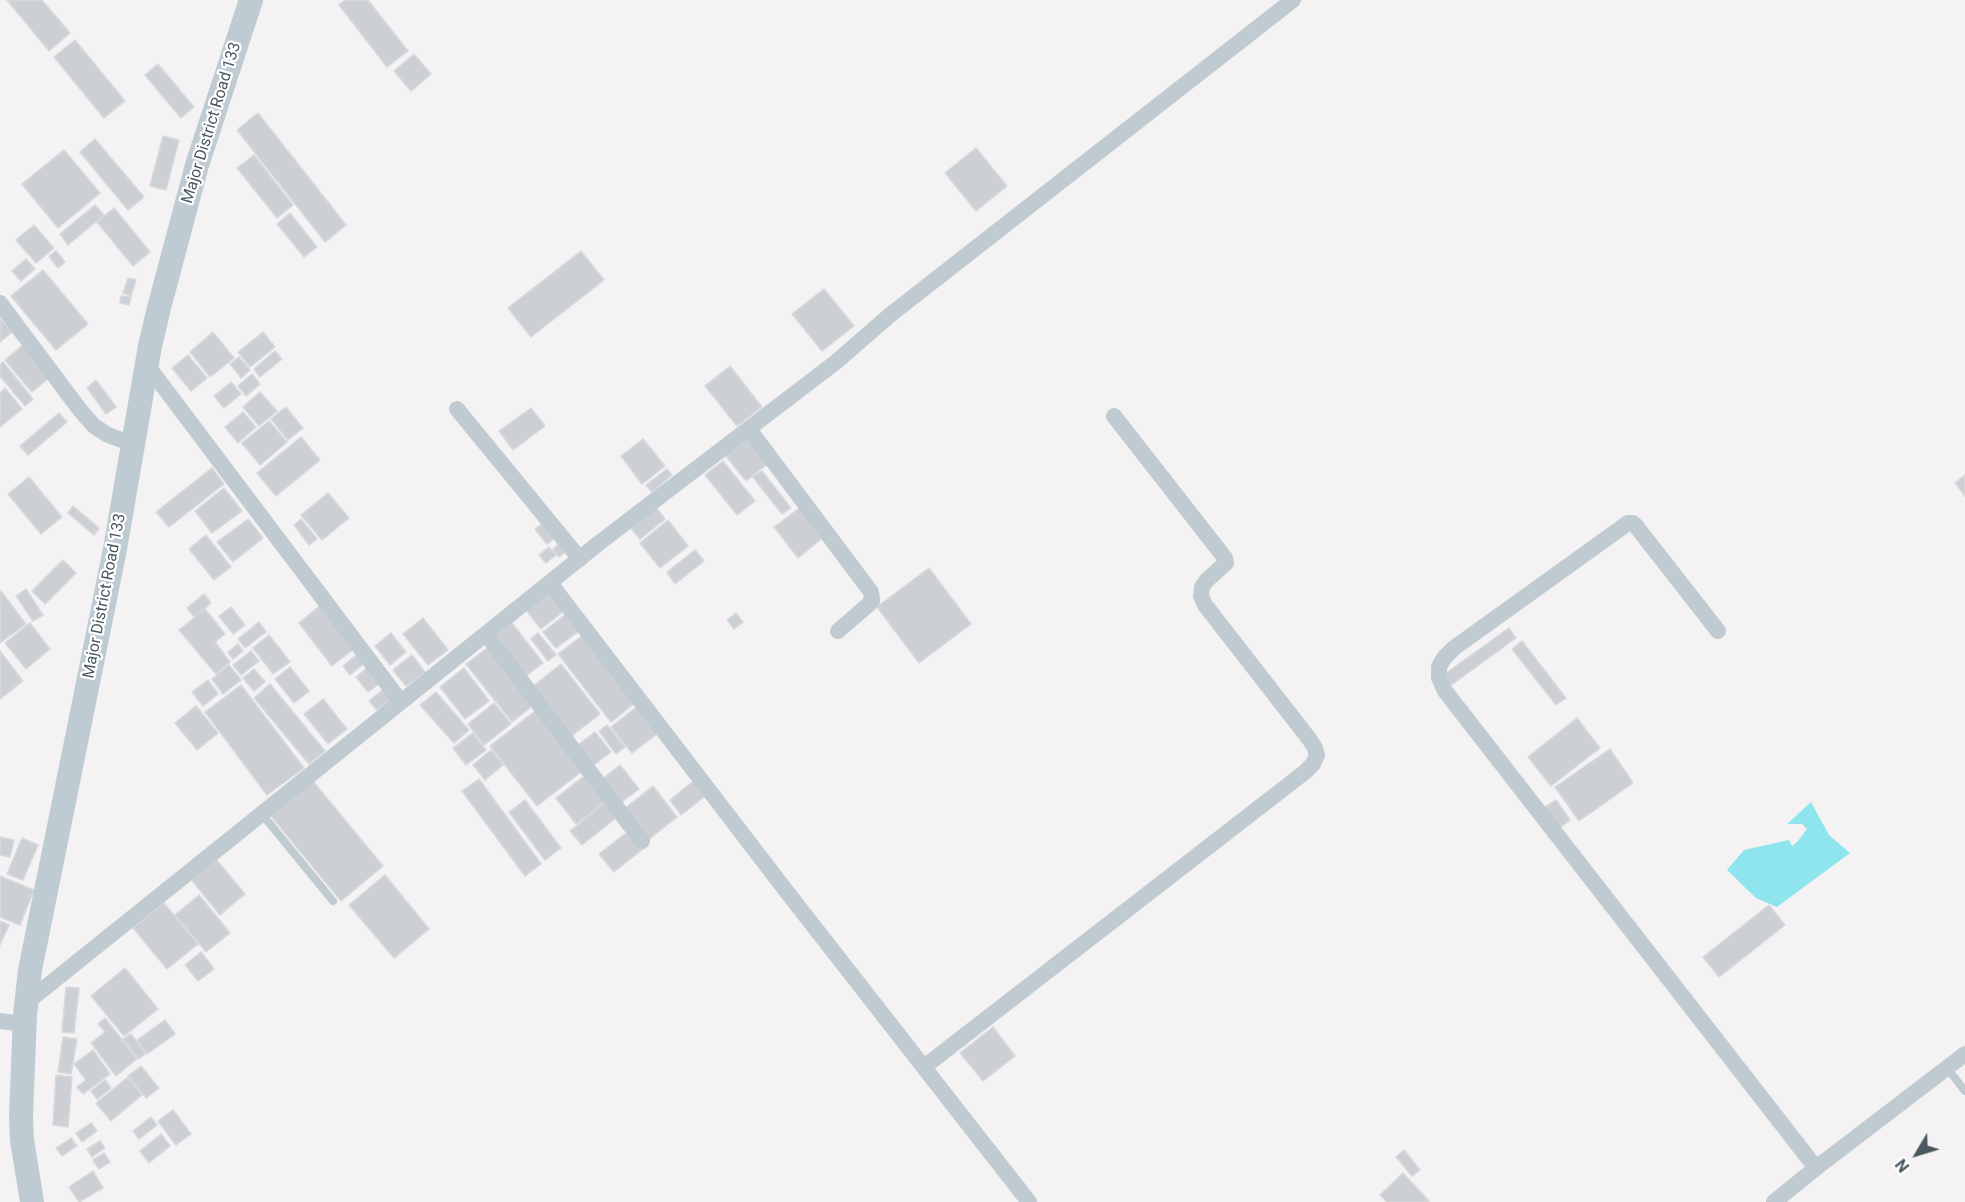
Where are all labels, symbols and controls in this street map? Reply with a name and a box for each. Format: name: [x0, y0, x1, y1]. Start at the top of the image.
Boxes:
street label: Major District Road 133: [178, 40, 246, 206]
street label: Major District Road 133: [80, 512, 130, 680]
north arrow: [1887, 1124, 1947, 1184]
text: N: [1891, 1155, 1913, 1176]

